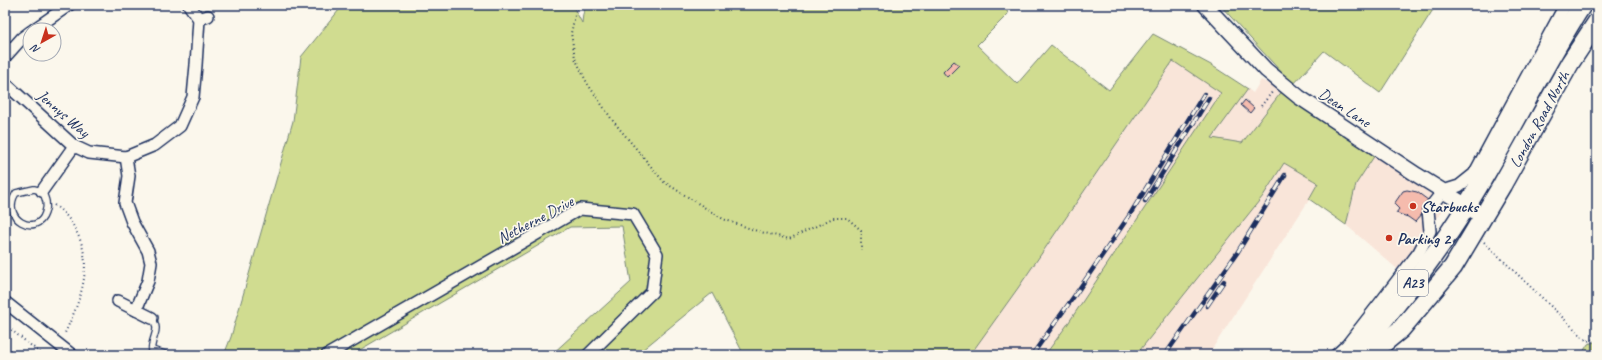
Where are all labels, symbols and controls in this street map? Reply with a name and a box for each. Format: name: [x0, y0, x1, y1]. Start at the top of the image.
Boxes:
north arrow: [22, 22, 62, 62]
text: N: [27, 41, 43, 57]
street label: London Road North: [1505, 66, 1575, 171]
street label: Dean Lane: [1315, 84, 1376, 133]
street label: Jennys Way: [32, 85, 95, 143]
street label: Netherne Drive: [494, 191, 578, 248]
place label: Starbucks: [1421, 197, 1479, 217]
marker: Starbucks: [1408, 201, 1418, 211]
place label: Parking 2: [1397, 229, 1452, 249]
marker: Parking 2: [1384, 233, 1394, 243]
road number: A23: [1398, 270, 1428, 296]

